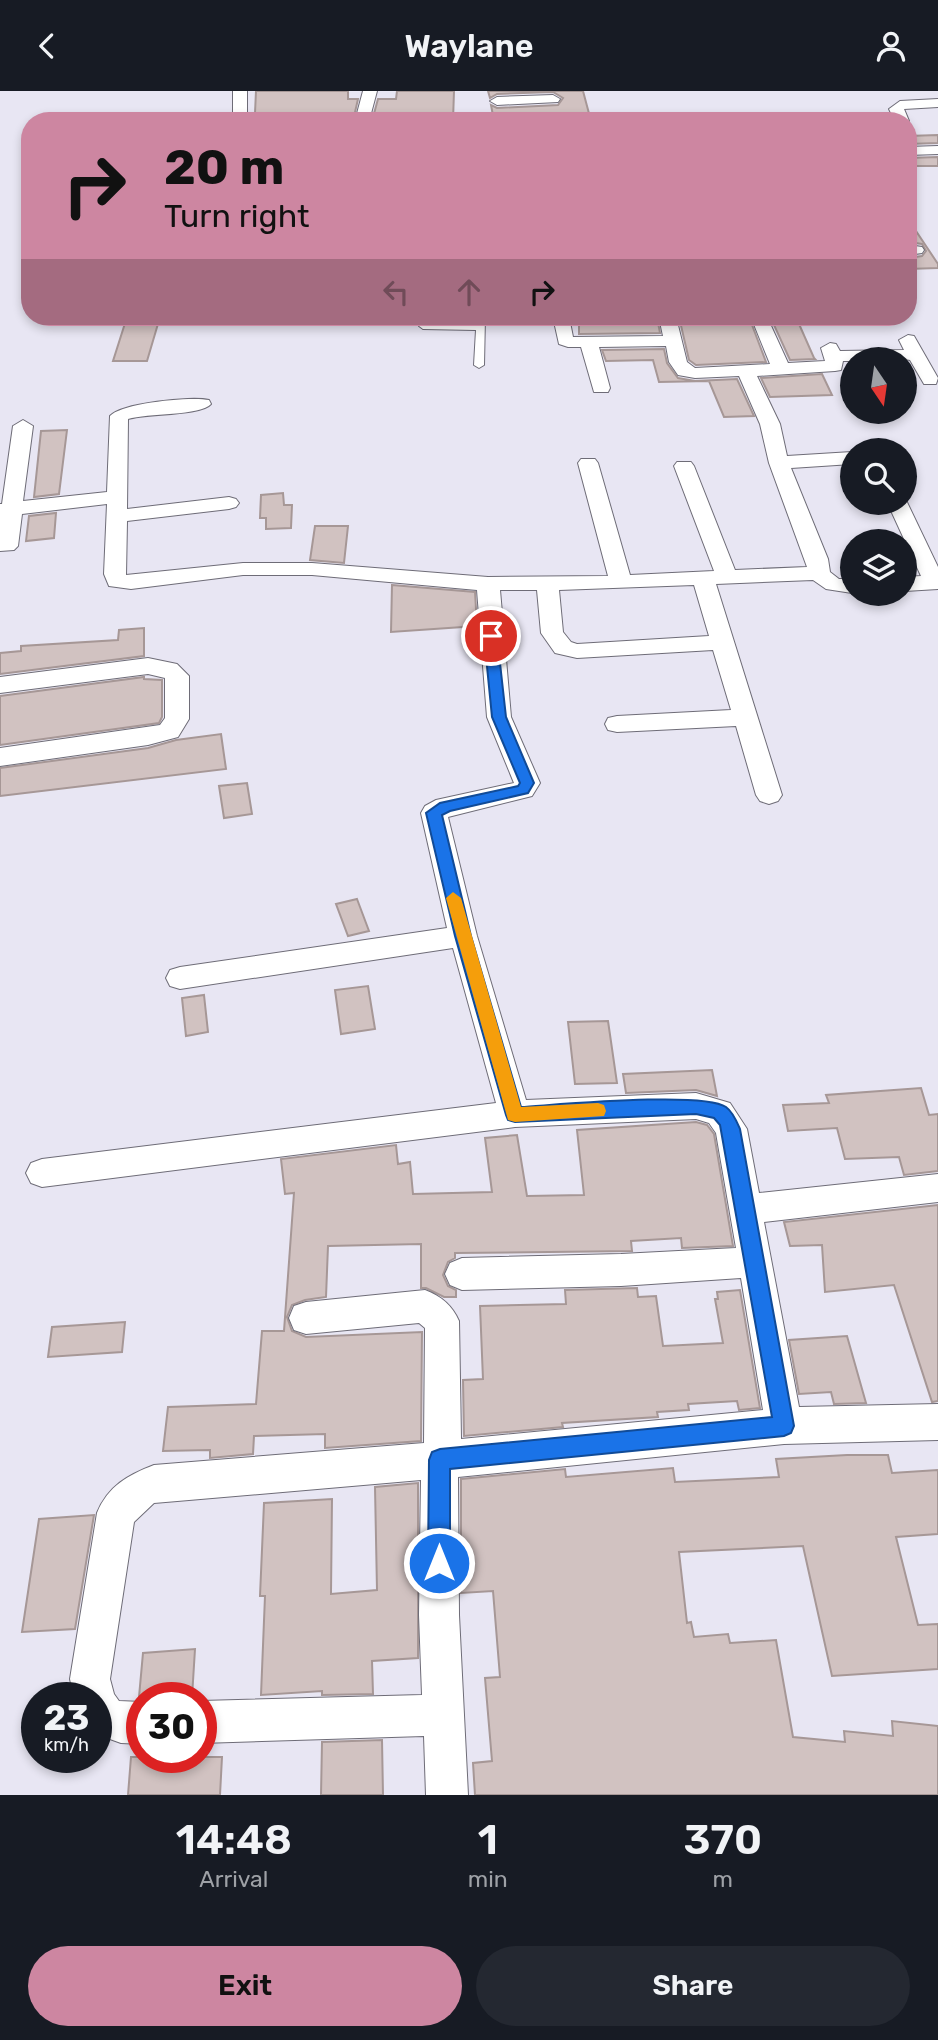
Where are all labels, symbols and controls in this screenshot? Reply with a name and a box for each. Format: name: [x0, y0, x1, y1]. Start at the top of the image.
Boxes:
icon: back: [28, 27, 66, 65]
text: Waylane: [405, 27, 533, 65]
icon: person: [872, 27, 910, 65]
text: 20 m: [164, 138, 285, 196]
icon: right: [49, 140, 140, 231]
text: Turn right: [164, 197, 309, 235]
icon: left: [377, 273, 415, 311]
icon: ahead: [450, 273, 488, 311]
icon: right: [523, 273, 561, 311]
north arrow: [840, 347, 917, 423]
map controls: [840, 347, 917, 606]
button: search: [840, 438, 917, 515]
button: layers: [840, 529, 917, 606]
pin: [461, 606, 521, 666]
icon: arrive: [472, 617, 510, 655]
position arrow: [402, 1526, 476, 1600]
speed limit sign: 30: [126, 1682, 217, 1773]
text: 23: [44, 1697, 89, 1739]
text: km/h: [44, 1734, 89, 1756]
text: 14:48: [176, 1815, 292, 1865]
text: 1: [478, 1815, 498, 1865]
text: 370: [684, 1815, 762, 1865]
text: Arrival: [199, 1865, 268, 1893]
text: min: [468, 1865, 508, 1893]
text: m: [713, 1865, 733, 1893]
button: Exit: [28, 1946, 462, 2026]
button: Share: [476, 1946, 910, 2026]

